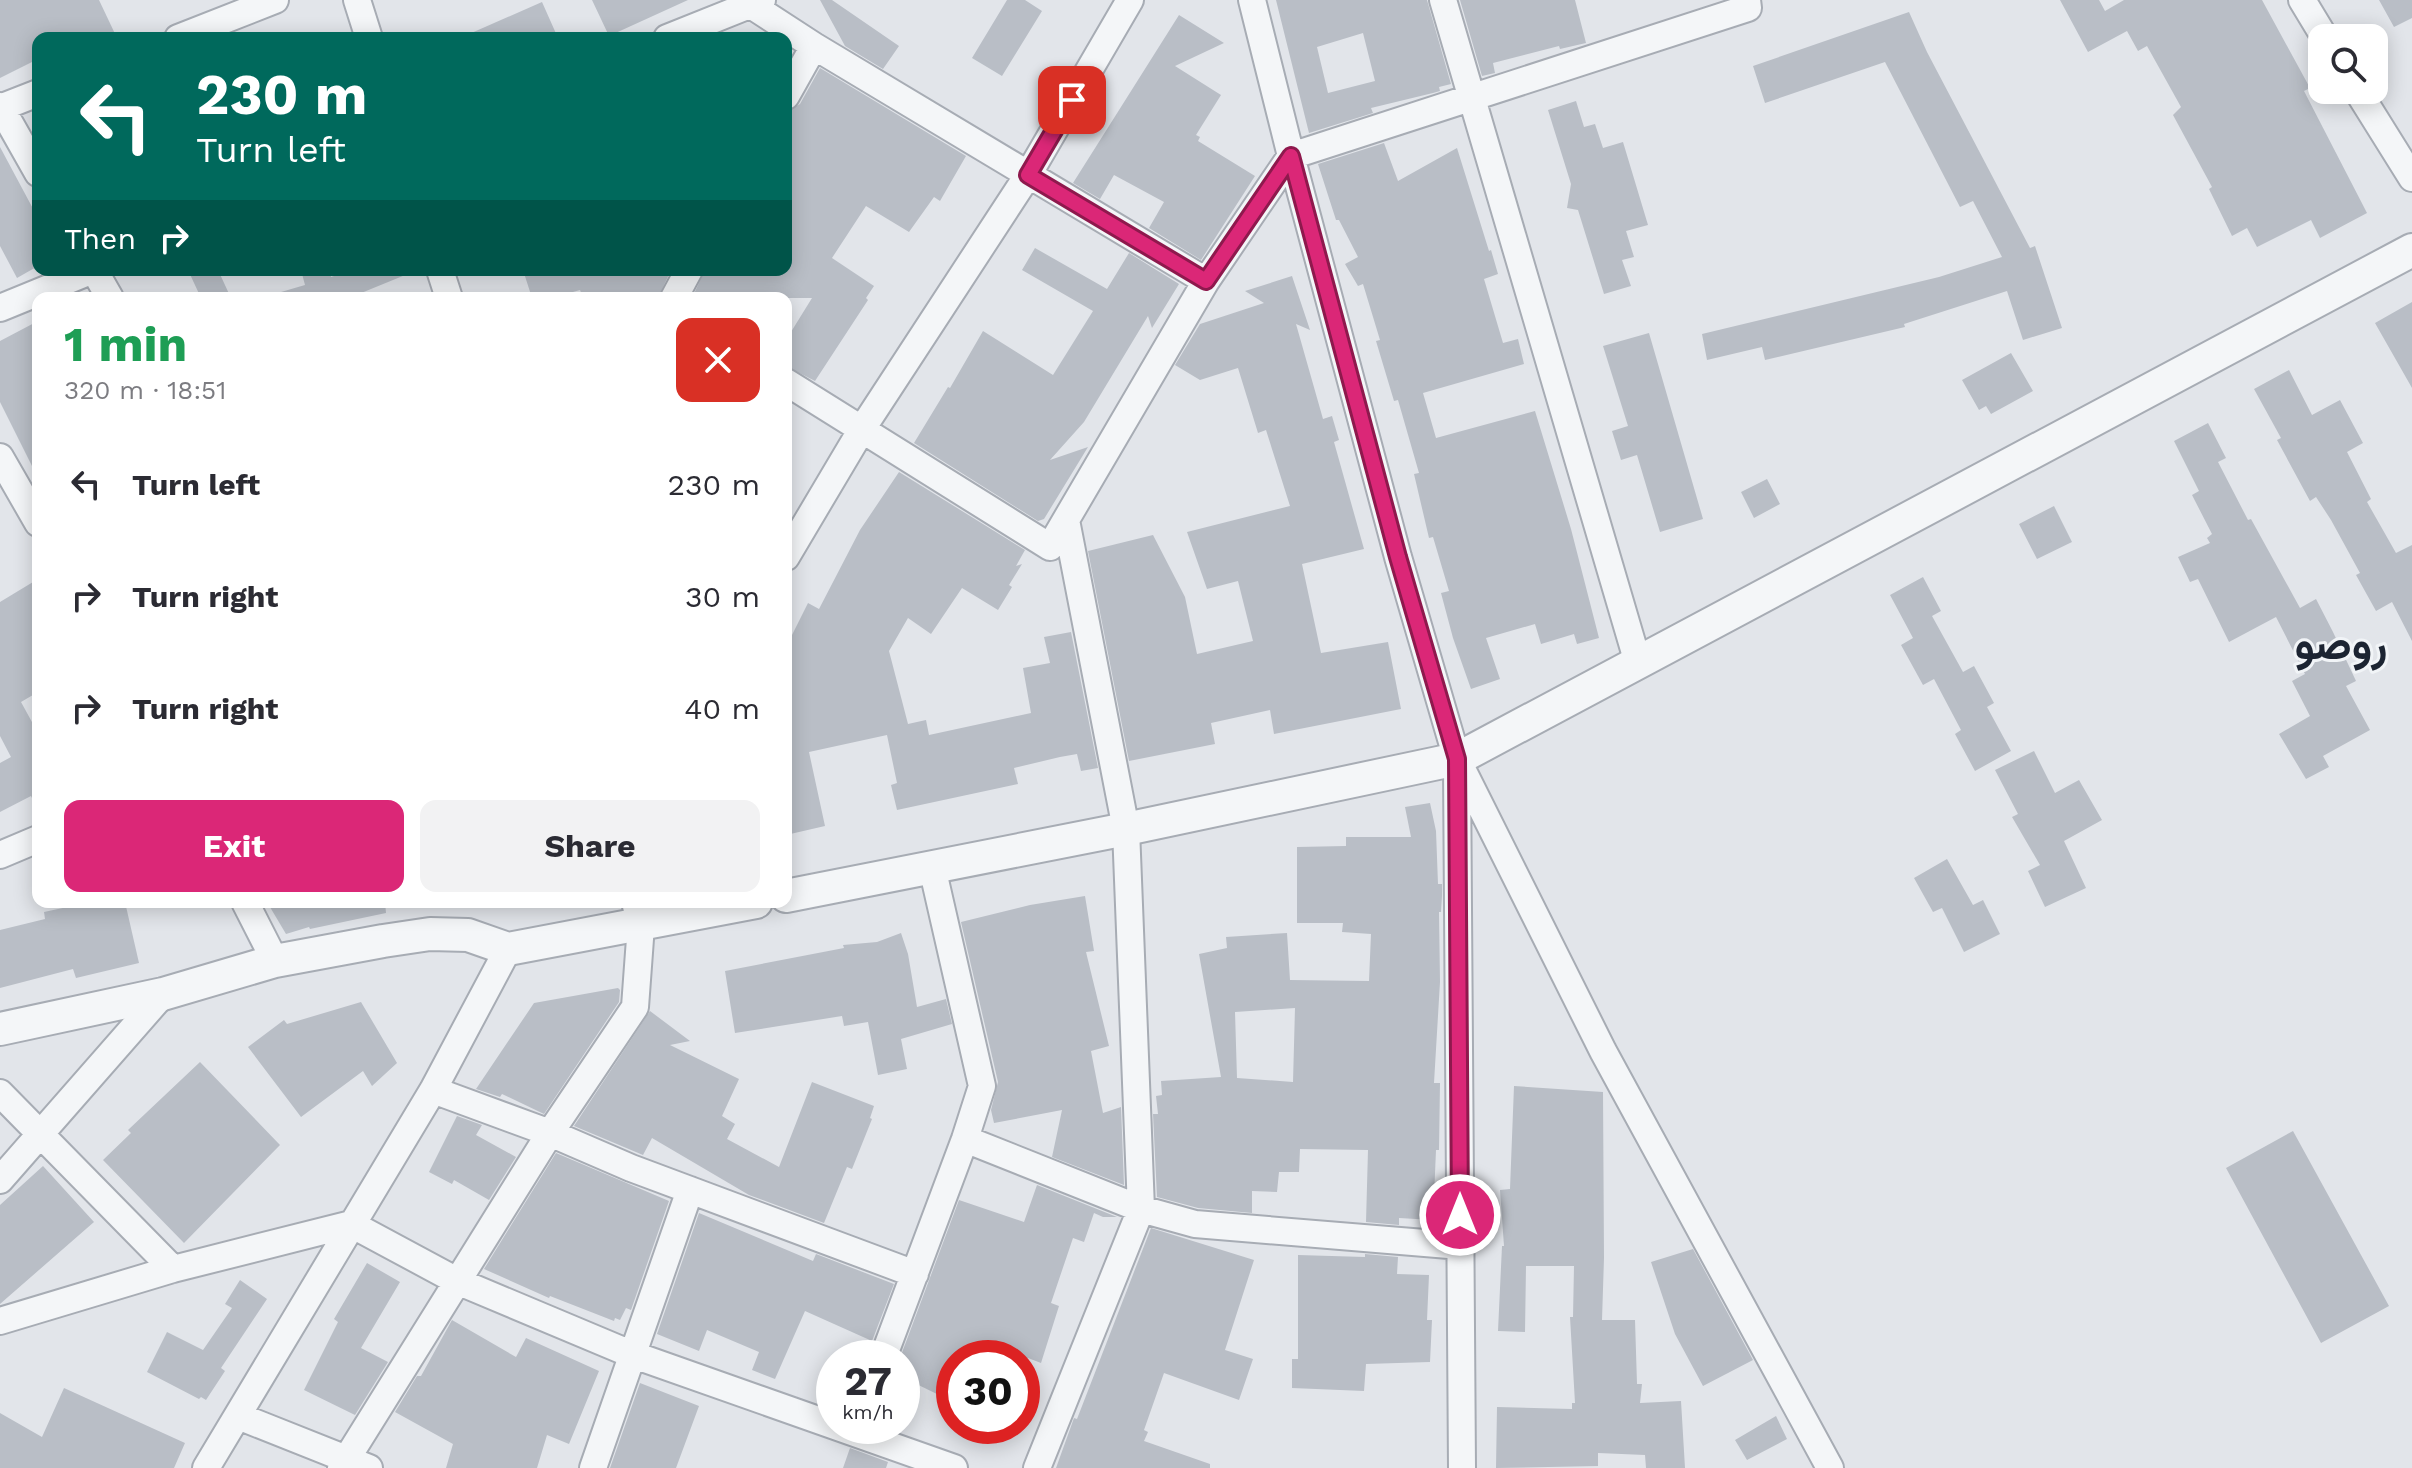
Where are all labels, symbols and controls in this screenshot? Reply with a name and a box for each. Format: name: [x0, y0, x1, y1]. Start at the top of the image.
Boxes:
map controls: [2308, 24, 2388, 104]
button: search: [2308, 24, 2388, 104]
text: 230 m: [196, 62, 367, 128]
icon: left: [64, 64, 168, 168]
pin: [1038, 66, 1106, 134]
icon: arrive: [1050, 78, 1094, 122]
text: Turn left: [196, 129, 346, 171]
icon: right: [152, 216, 196, 260]
text: Then: [64, 221, 136, 256]
text: 1 min: [64, 316, 187, 373]
button: close: [676, 318, 760, 402]
text: 320 m · 18:51: [64, 375, 226, 405]
icon: left: [64, 462, 108, 506]
text: Turn left: [132, 467, 260, 502]
text: 230 m: [668, 467, 760, 502]
icon: right: [64, 574, 108, 618]
text: Turn right: [132, 579, 278, 614]
text: 30 m: [685, 579, 760, 614]
district label: روصو: [2295, 618, 2387, 671]
icon: right: [64, 686, 108, 730]
text: Turn right: [132, 691, 278, 726]
text: 40 m: [684, 691, 760, 726]
button: Exit: [64, 800, 404, 892]
button: Share: [420, 800, 760, 892]
position arrow: [1418, 1173, 1502, 1257]
speed limit sign: 30: [936, 1340, 1040, 1444]
text: 27: [844, 1358, 892, 1405]
text: km/h: [842, 1400, 894, 1424]

